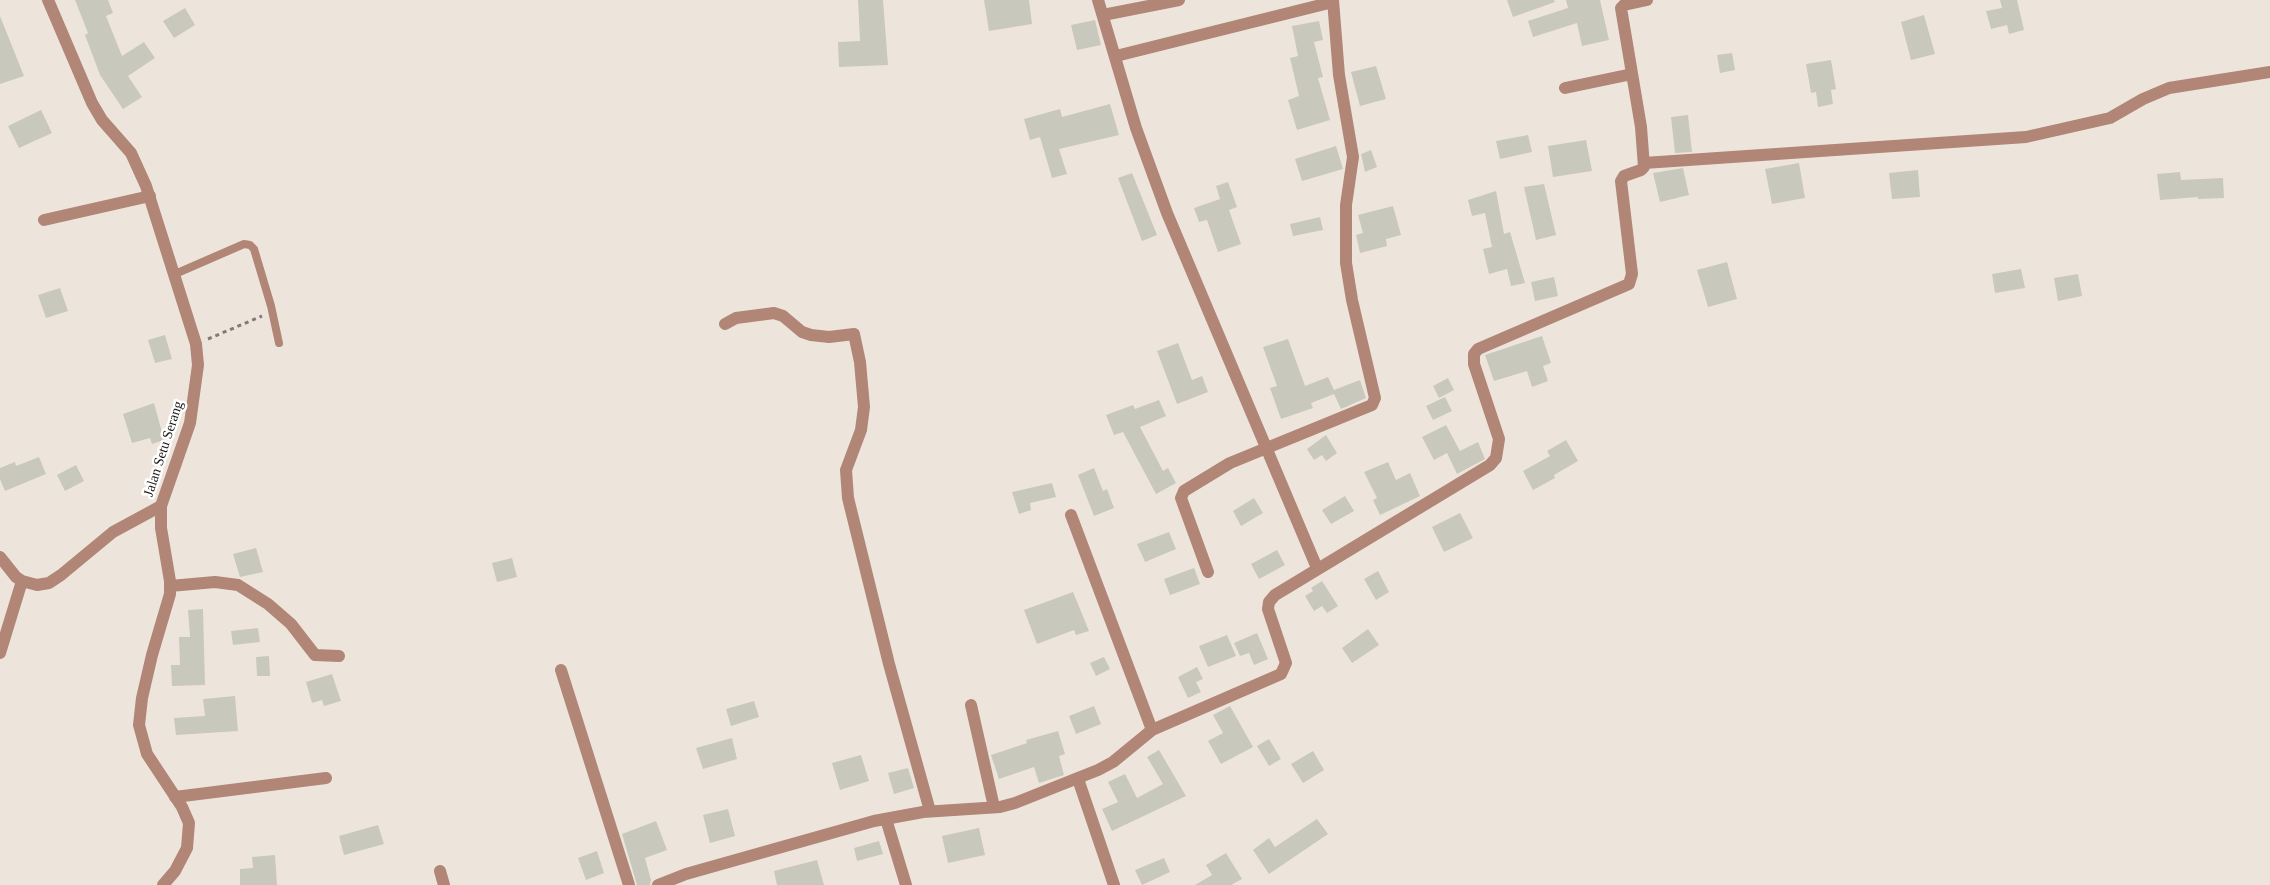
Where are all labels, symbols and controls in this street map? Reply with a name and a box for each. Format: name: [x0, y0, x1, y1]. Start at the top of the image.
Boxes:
street label: Jalan Setu Serang: [141, 399, 187, 499]

